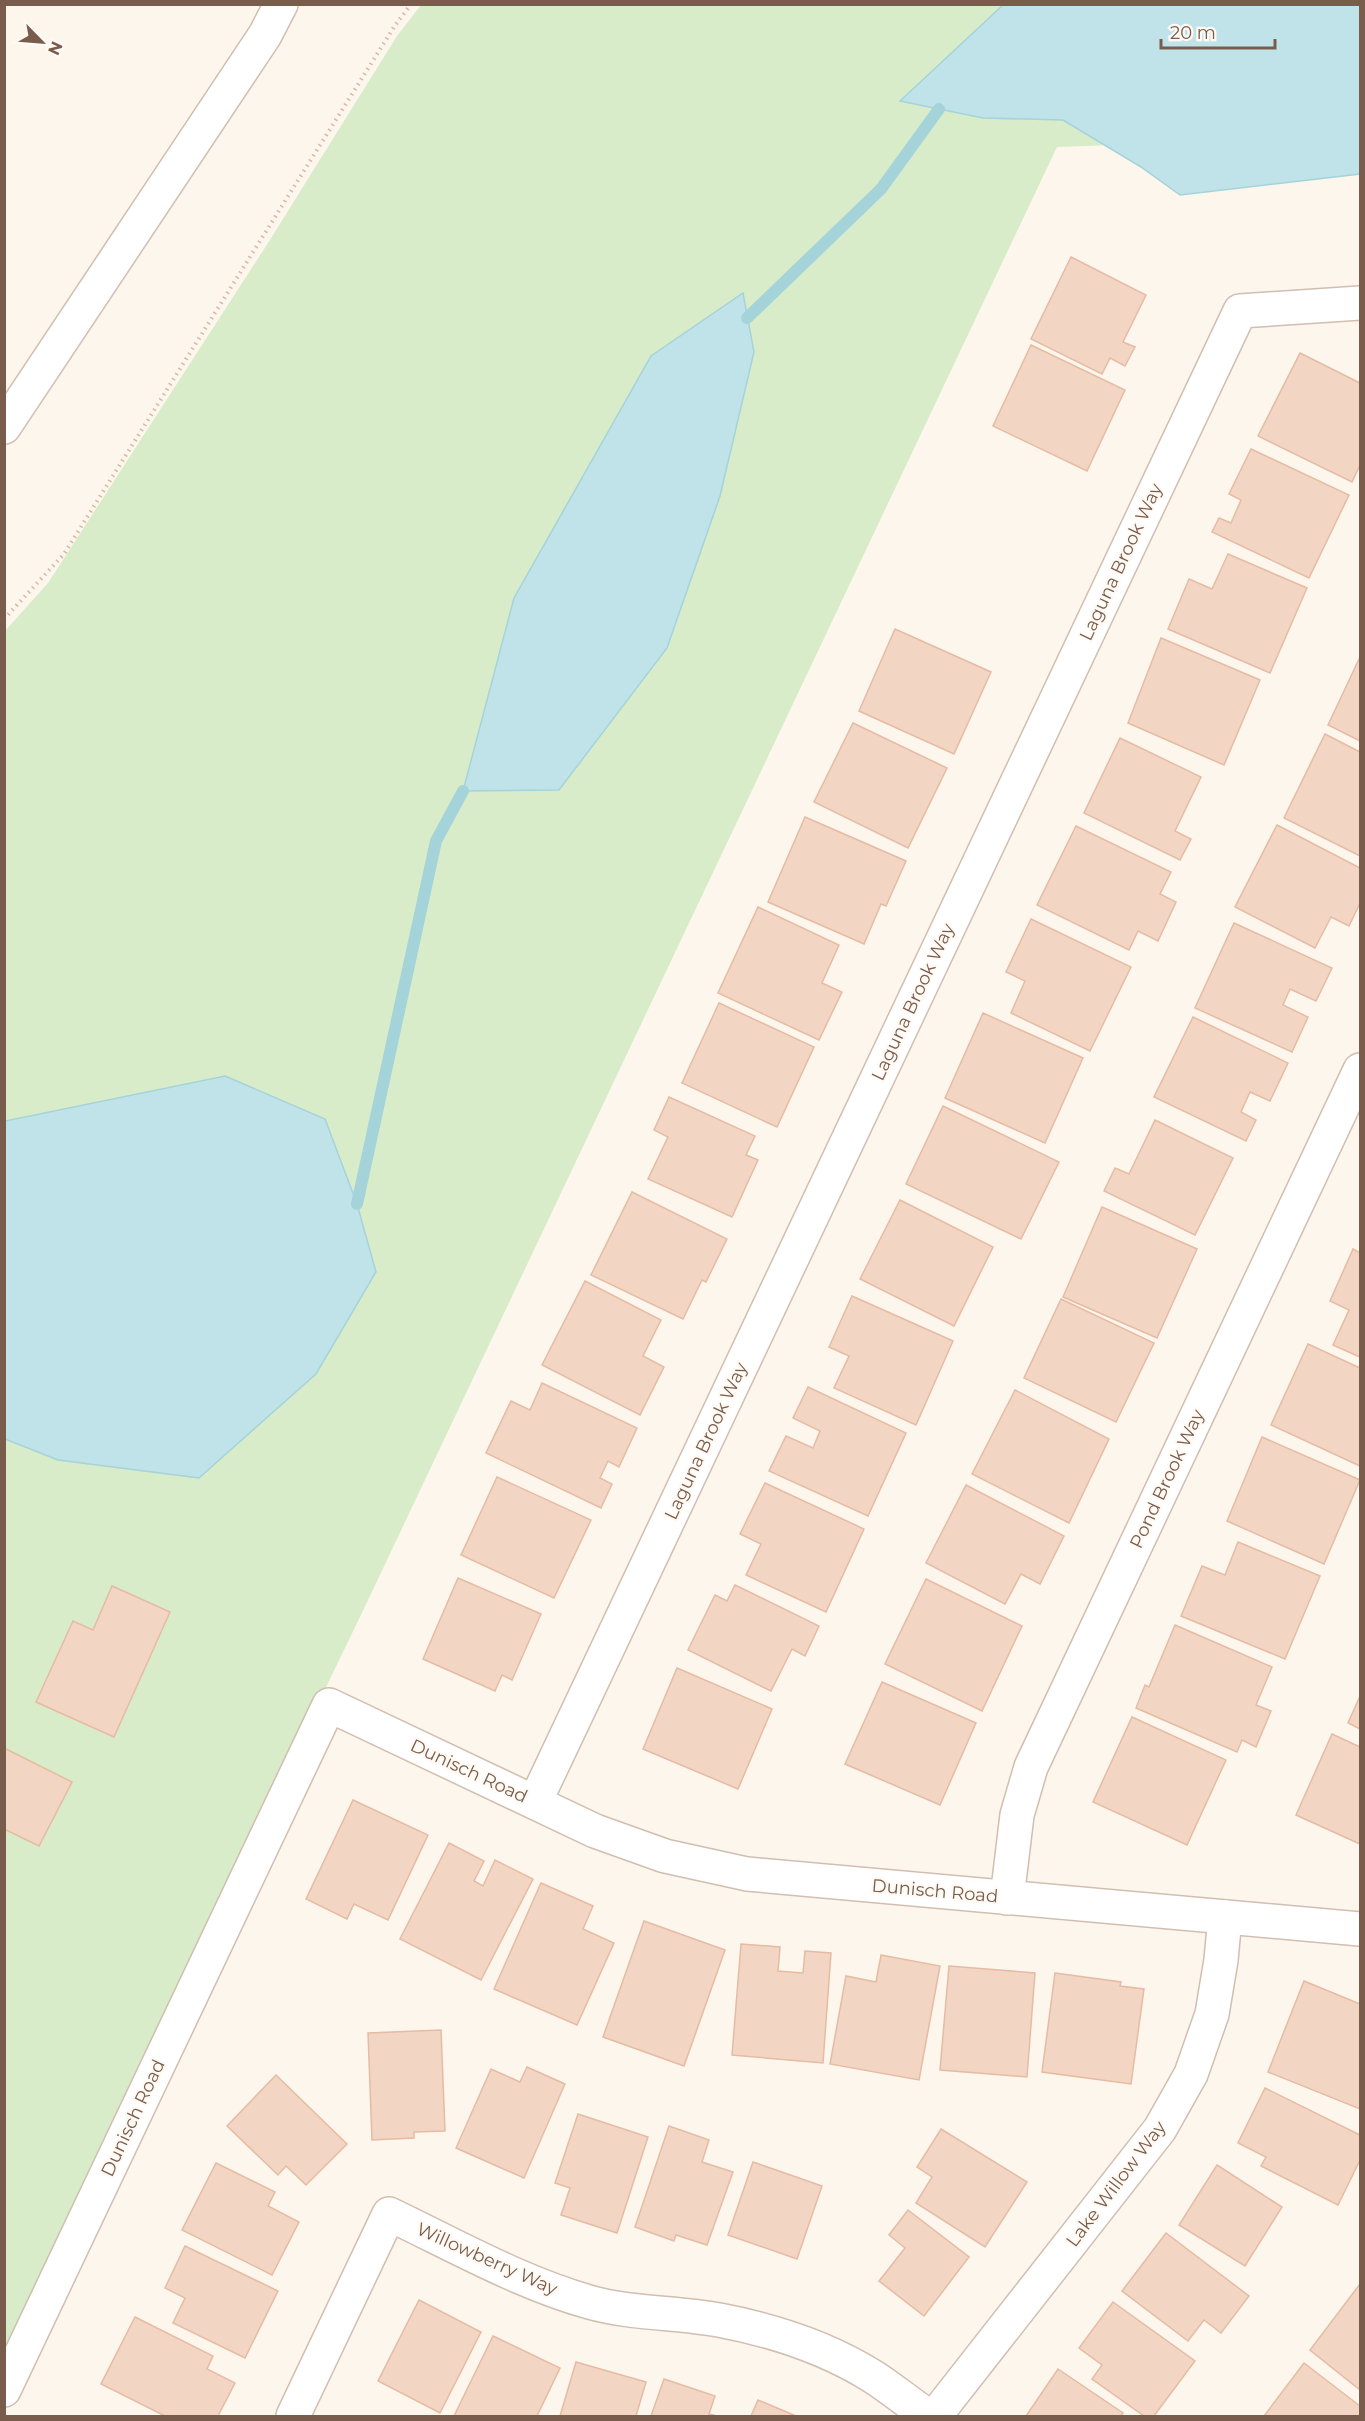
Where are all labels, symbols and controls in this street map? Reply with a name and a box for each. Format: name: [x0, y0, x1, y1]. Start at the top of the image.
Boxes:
north arrow: [12, 12, 72, 72]
scale bar: [1161, 12, 1275, 50]
text: 20 m: [1170, 22, 1216, 44]
text: N: [44, 38, 66, 58]
street label: Laguna Brook Way: [1075, 480, 1167, 644]
street label: Laguna Brook Way: [867, 920, 959, 1084]
street label: Laguna Brook Way: [660, 1359, 752, 1523]
street label: Pond Brook Way: [1125, 1406, 1209, 1552]
street label: Dunisch Road: [407, 1734, 531, 1808]
street label: Dunisch Road: [871, 1875, 999, 1907]
street label: Dunisch Road: [96, 2056, 170, 2180]
street label: Lake Willow Way: [1061, 2116, 1171, 2251]
street label: Willowberry Way: [413, 2218, 561, 2300]

